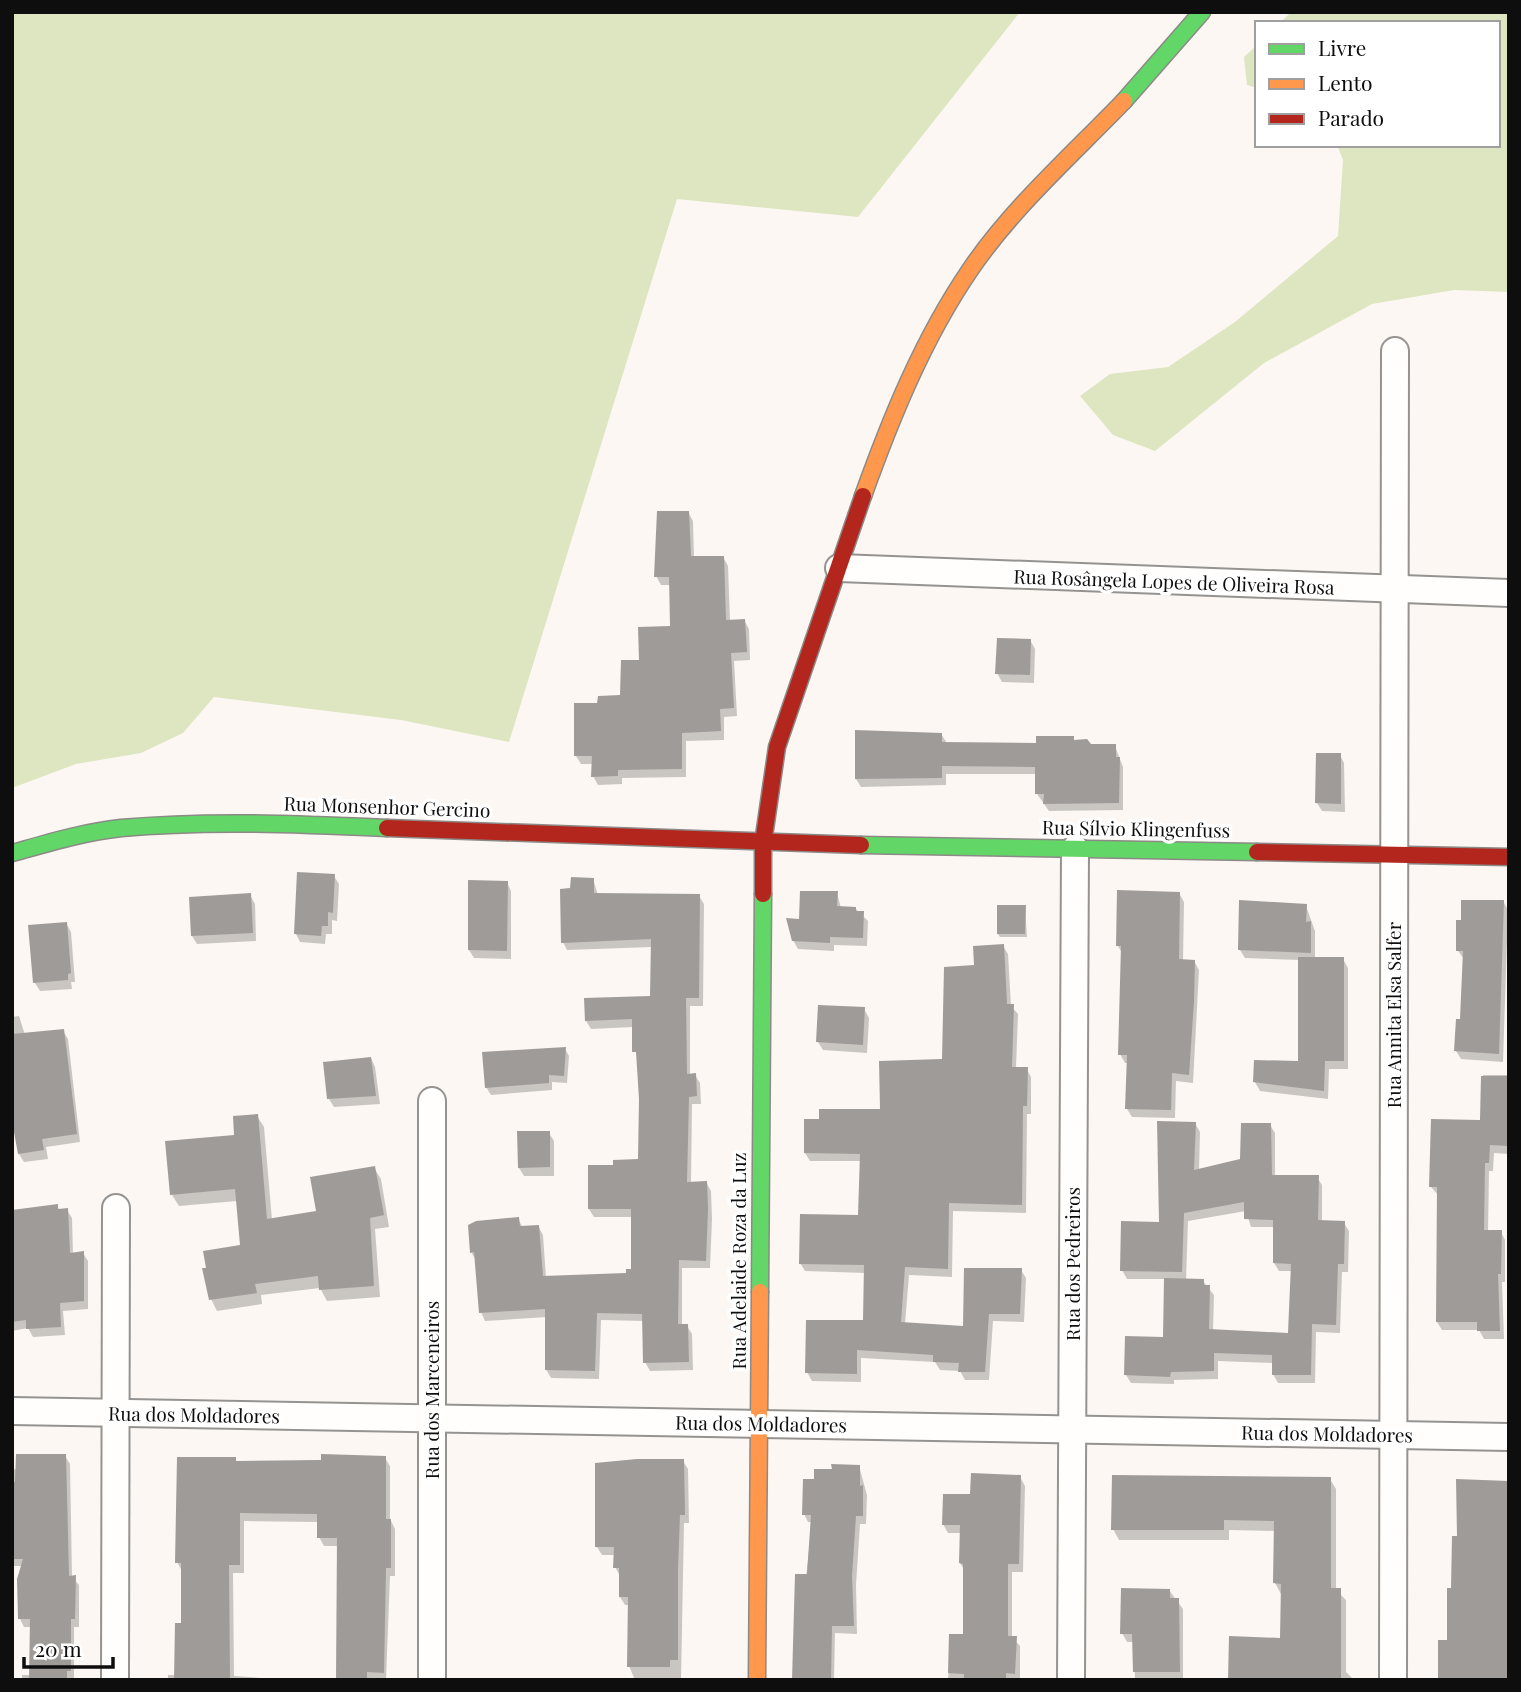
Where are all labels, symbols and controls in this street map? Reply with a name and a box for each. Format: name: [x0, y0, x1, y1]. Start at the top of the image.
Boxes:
legend: [1255, 21, 1500, 147]
text: Livre: [1318, 33, 1366, 61]
text: Lento: [1318, 68, 1372, 96]
text: Parado: [1318, 103, 1384, 131]
street label: Rua Rosângela Lopes de Oliveira Rosa: [1013, 562, 1335, 600]
street label: Rua Monsenhor Gercino: [283, 789, 491, 823]
street label: Rua Sílvio Klingenfuss: [1042, 813, 1230, 843]
street label: Rua Annita Elsa Salfer: [1380, 921, 1406, 1108]
street label: Rua Adelaide Roza da Luz: [725, 1152, 751, 1370]
street label: Rua dos Pedreiros: [1059, 1187, 1085, 1341]
street label: Rua dos Marceneiros: [418, 1301, 444, 1479]
street label: Rua dos Moldadores: [108, 1400, 280, 1428]
street label: Rua dos Moldadores: [675, 1409, 847, 1437]
street label: Rua dos Moldadores: [1241, 1419, 1413, 1447]
scale bar: [24, 1626, 114, 1670]
text: 20 m: [35, 1634, 82, 1662]

